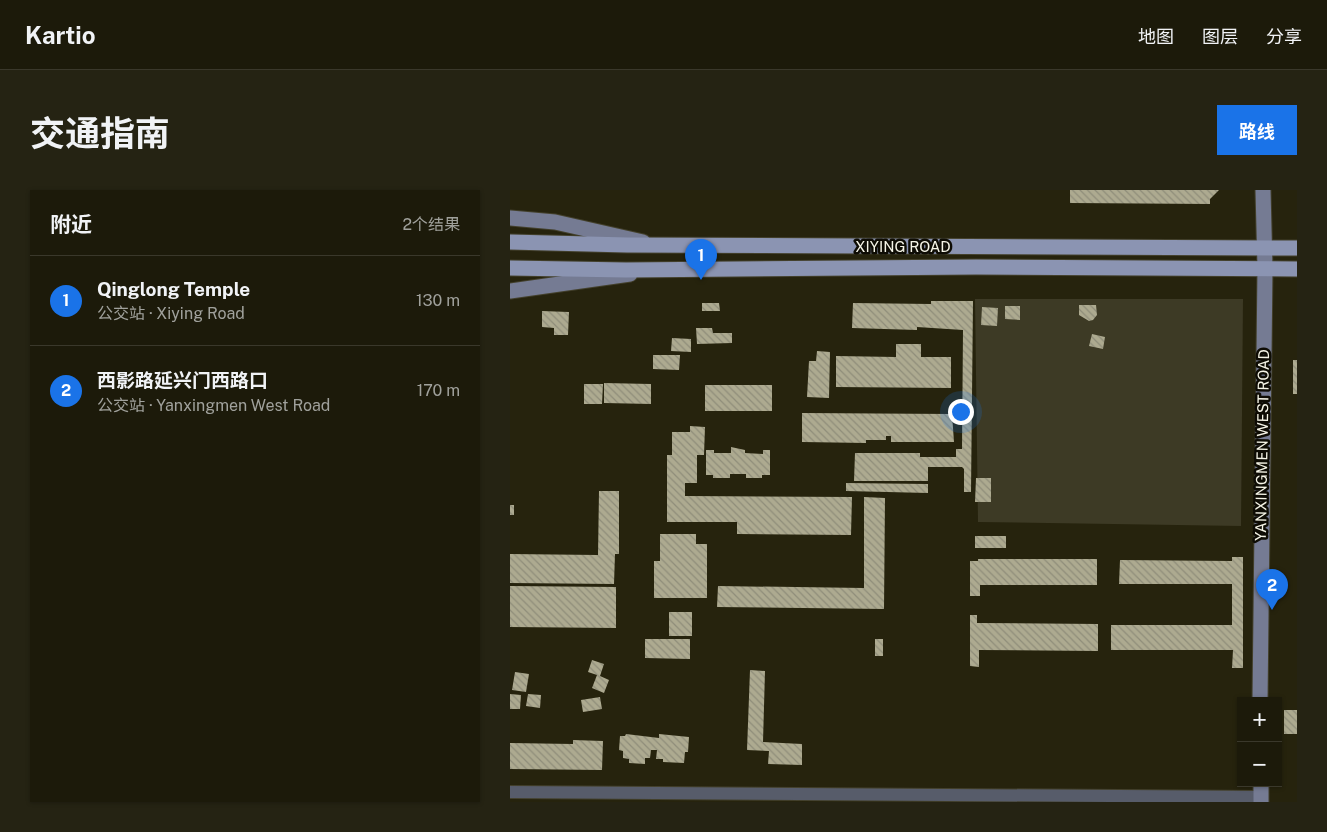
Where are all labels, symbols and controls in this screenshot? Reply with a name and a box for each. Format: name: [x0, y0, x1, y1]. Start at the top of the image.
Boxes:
text: Kartio: [25, 21, 96, 49]
text: 地图: [1138, 26, 1174, 47]
text: 图层: [1202, 26, 1238, 47]
text: 分享: [1266, 26, 1302, 47]
button: 路线: [1217, 105, 1297, 155]
text: 交通指南: [30, 113, 170, 154]
text: 附近: [50, 212, 92, 237]
text: 2个结果: [402, 215, 460, 234]
street label: XIYING ROAD: [855, 238, 951, 255]
pin: 1: [685, 239, 717, 280]
text: Qinglong Temple: [97, 278, 250, 300]
text: 1: [63, 291, 69, 310]
text: 130 m: [416, 291, 460, 310]
text: 公交站 · Xiying Road: [97, 304, 245, 323]
street label: YANXINGMEN WEST ROAD: [1252, 349, 1272, 541]
text: 西影路延兴门西路口: [97, 369, 268, 391]
text: 2: [61, 381, 71, 400]
text: 170 m: [417, 381, 460, 400]
text: 公交站 · Yanxingmen West Road: [97, 396, 330, 415]
your location: [948, 399, 974, 425]
pin: 2: [1256, 569, 1288, 610]
map controls: [1237, 697, 1282, 787]
button: +: [1237, 697, 1282, 742]
button: −: [1237, 742, 1282, 787]

